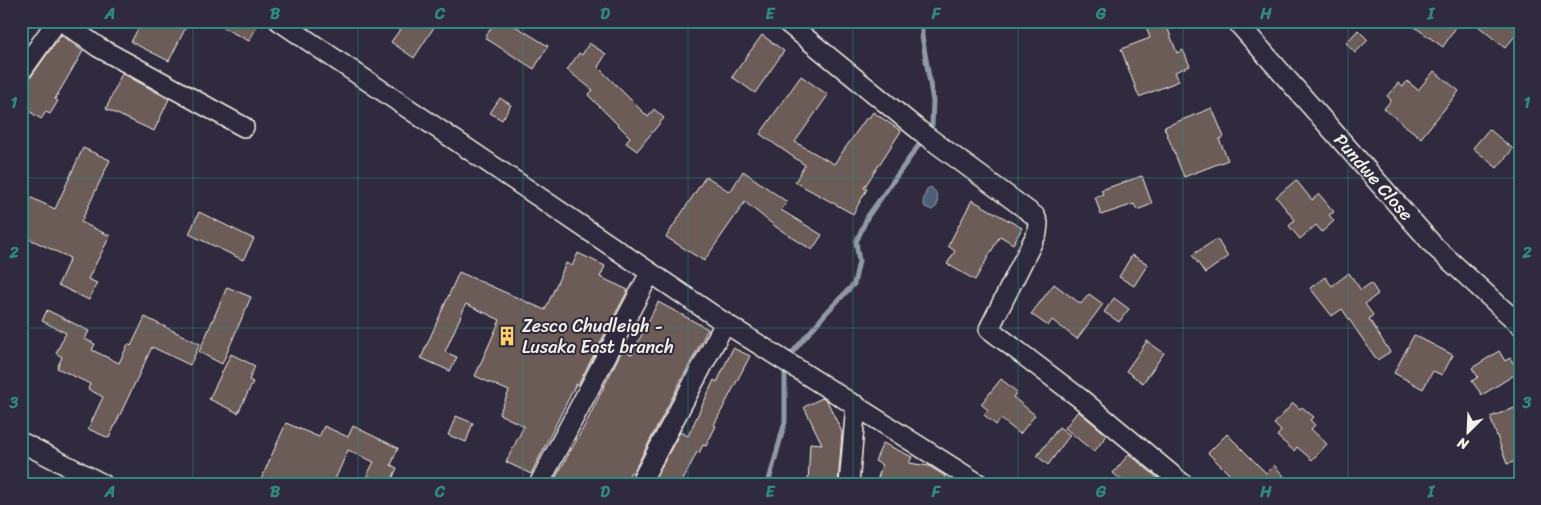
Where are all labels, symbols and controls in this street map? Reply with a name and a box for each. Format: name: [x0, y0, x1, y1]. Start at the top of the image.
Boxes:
text: A: [104, 0, 115, 28]
text: B: [270, 0, 281, 28]
text: C: [434, 0, 446, 28]
text: D: [600, 0, 610, 28]
text: E: [766, 0, 776, 28]
text: F: [931, 0, 942, 28]
text: G: [1095, 0, 1107, 28]
text: H: [1259, 0, 1272, 28]
text: I: [1427, 0, 1436, 28]
text: 1: [11, 88, 18, 117]
text: 1: [1524, 88, 1531, 117]
street label: Pundwe Close: [1325, 126, 1421, 229]
text: 2: [8, 238, 19, 267]
text: 2: [1521, 238, 1532, 267]
place label: Zesco Chudleigh - Lusaka East branch: [522, 310, 674, 363]
building icon: Zesco Chudleigh - Lusaka East branch: [496, 325, 518, 347]
text: 3: [9, 388, 19, 417]
text: 3: [1522, 388, 1532, 417]
north arrow: [1444, 408, 1494, 458]
text: N: [1453, 430, 1473, 457]
text: A: [104, 477, 115, 505]
text: B: [270, 477, 281, 505]
text: C: [434, 477, 446, 505]
text: D: [600, 477, 610, 505]
text: E: [766, 477, 776, 505]
text: F: [931, 477, 942, 505]
text: G: [1095, 477, 1107, 505]
text: H: [1259, 477, 1272, 505]
text: I: [1427, 477, 1436, 505]

